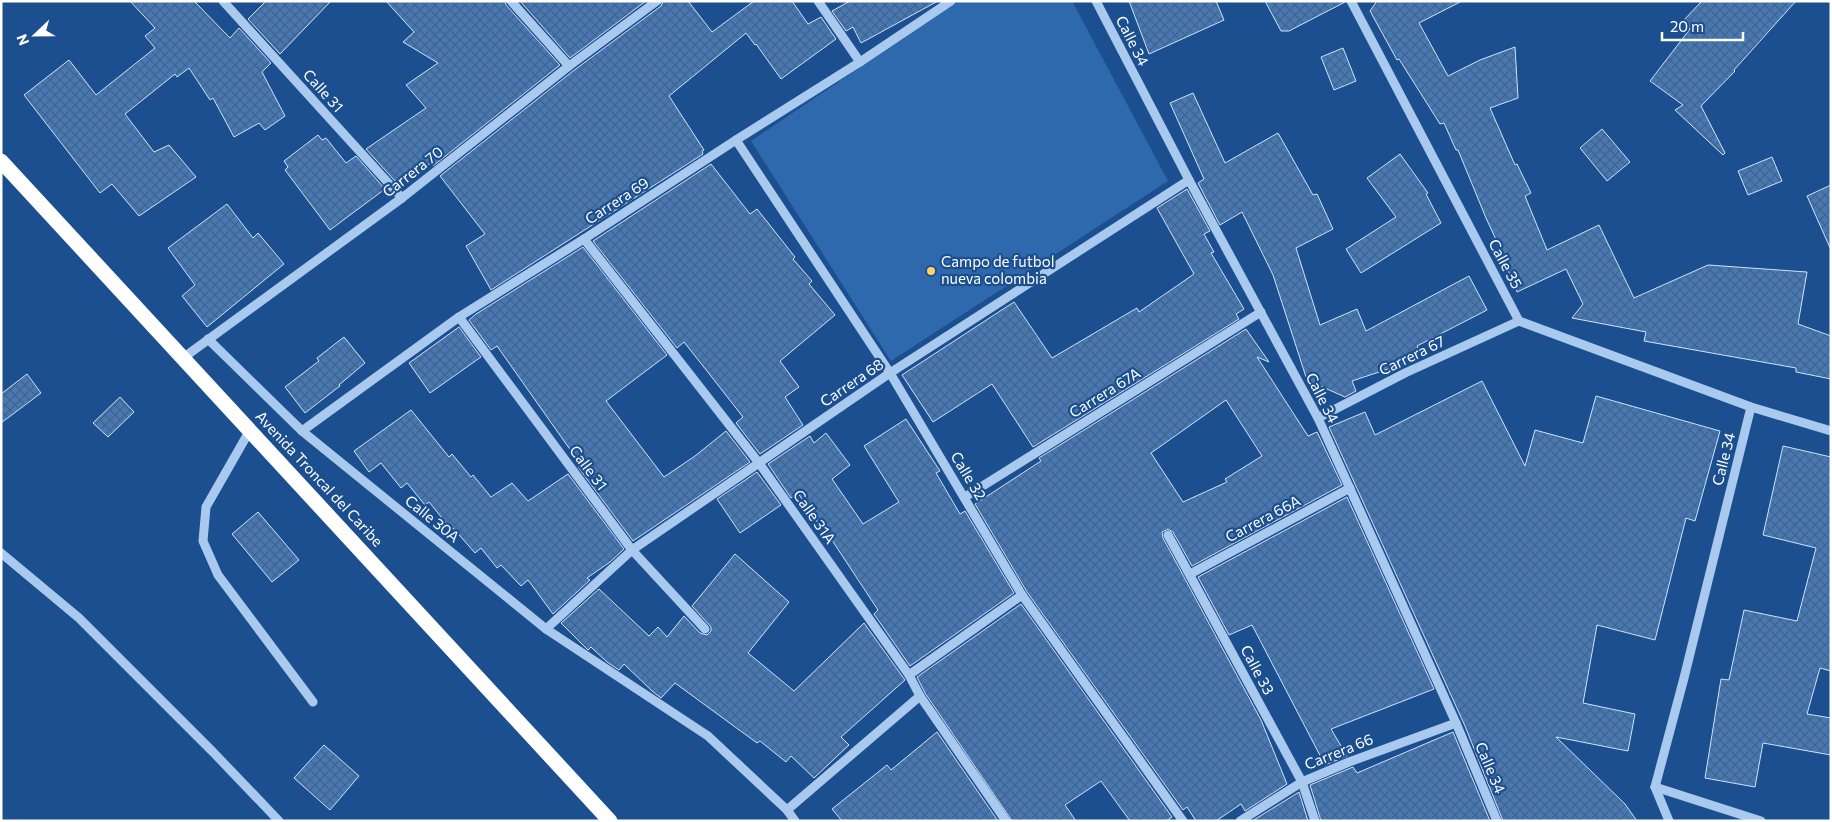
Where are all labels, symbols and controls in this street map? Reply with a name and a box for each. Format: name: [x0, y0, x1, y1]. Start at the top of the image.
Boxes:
north arrow: [10, 10, 60, 60]
scale bar: [1662, 10, 1743, 42]
street label: Calle 34: [1113, 12, 1153, 69]
text: 20 m: [1670, 17, 1704, 35]
text: N: [13, 32, 32, 48]
street label: Calle 31: [300, 65, 348, 115]
street label: Carrera 70: [378, 142, 446, 200]
street label: Carrera 69: [581, 173, 652, 227]
street label: Calle 35: [1485, 236, 1526, 291]
place label: Campo de futbol nueva colombia: [941, 252, 1054, 287]
marker: Campo de futbol nueva colombia: [925, 265, 937, 277]
street label: Carrera 67: [1376, 331, 1448, 379]
street label: Carrera 68: [816, 354, 887, 410]
street label: Carrera 67A: [1066, 363, 1143, 421]
street label: Calle 34: [1303, 369, 1343, 426]
street label: Avenida Troncal del Caribe: [252, 407, 387, 550]
street label: Calle 34: [1708, 430, 1738, 487]
street label: Calle 31: [566, 441, 611, 493]
street label: Calle 32: [947, 448, 990, 503]
street label: Calle 31A: [790, 486, 840, 547]
street label: Calle 30A: [402, 491, 464, 546]
street label: Carrera 66A: [1222, 491, 1303, 545]
street label: Calle 33: [1237, 642, 1278, 697]
street label: Carrera 66: [1302, 729, 1376, 773]
street label: Calle 34: [1472, 739, 1510, 796]

